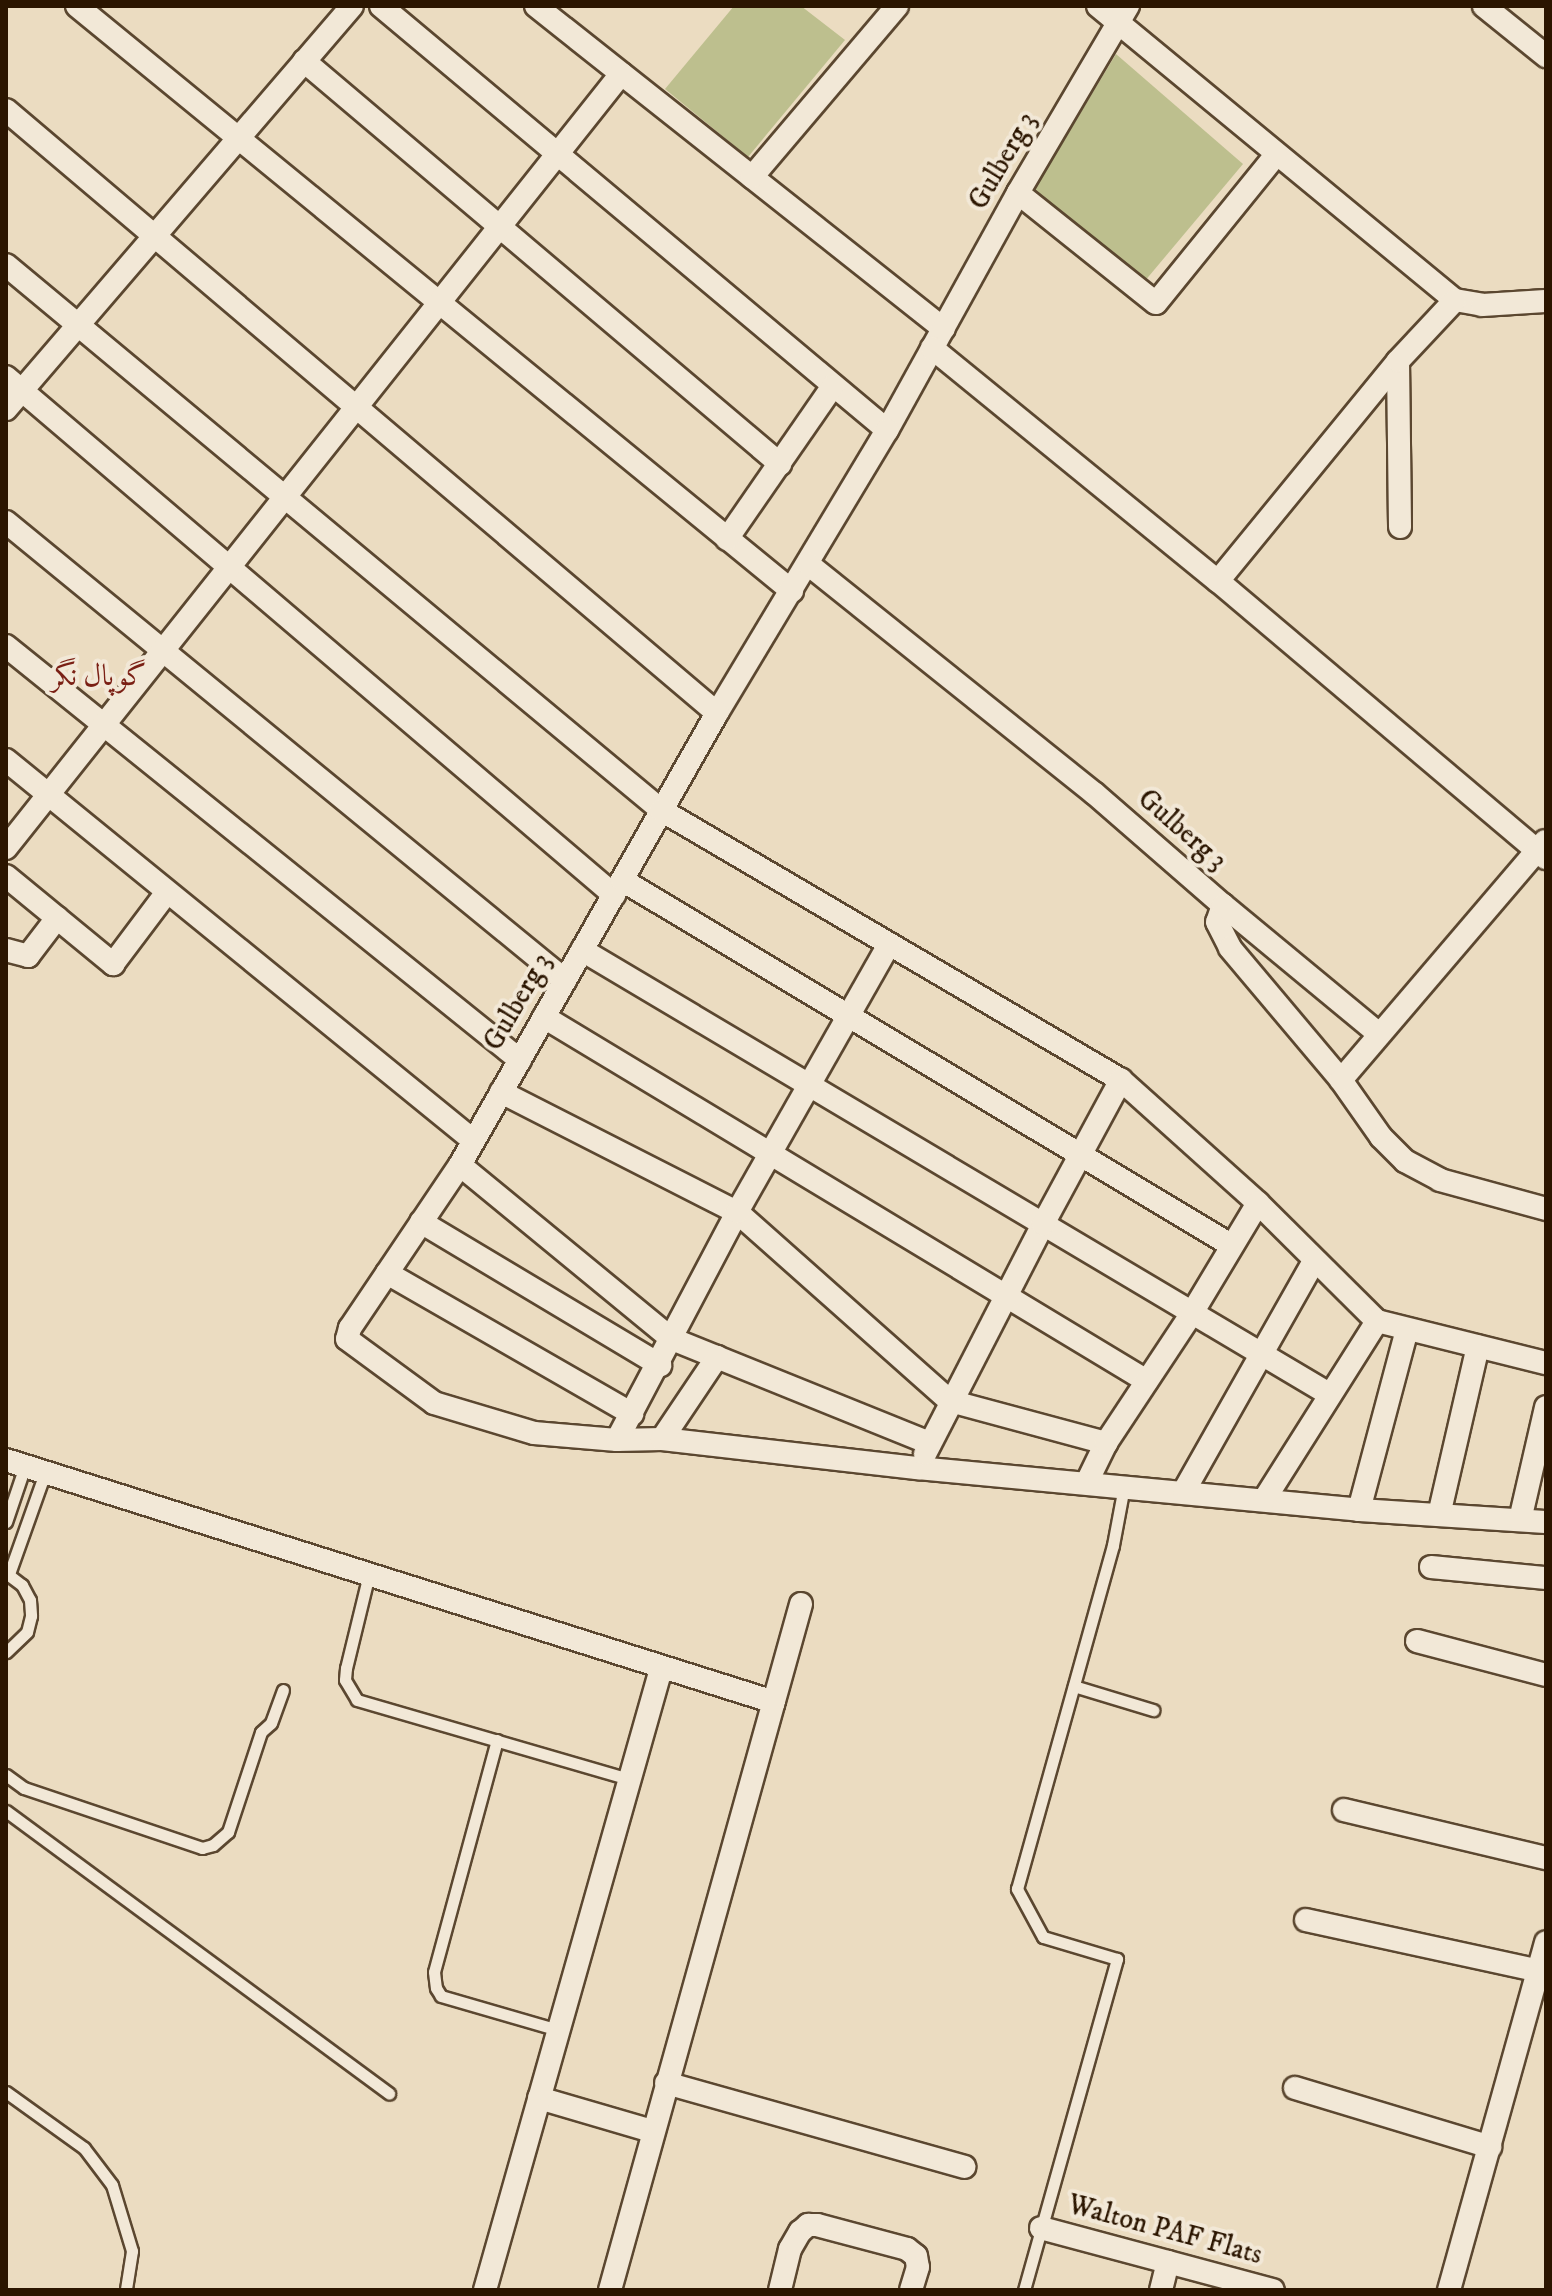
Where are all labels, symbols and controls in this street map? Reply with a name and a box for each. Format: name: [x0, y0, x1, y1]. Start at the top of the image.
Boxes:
street label: Gulberg 3: [962, 106, 1044, 216]
district label: گوپال نگر: [51, 659, 147, 695]
street label: Gulberg 3: [1131, 782, 1233, 878]
street label: Gulberg 3: [477, 947, 559, 1057]
street label: Walton PAF Flats: [1064, 2188, 1266, 2272]

